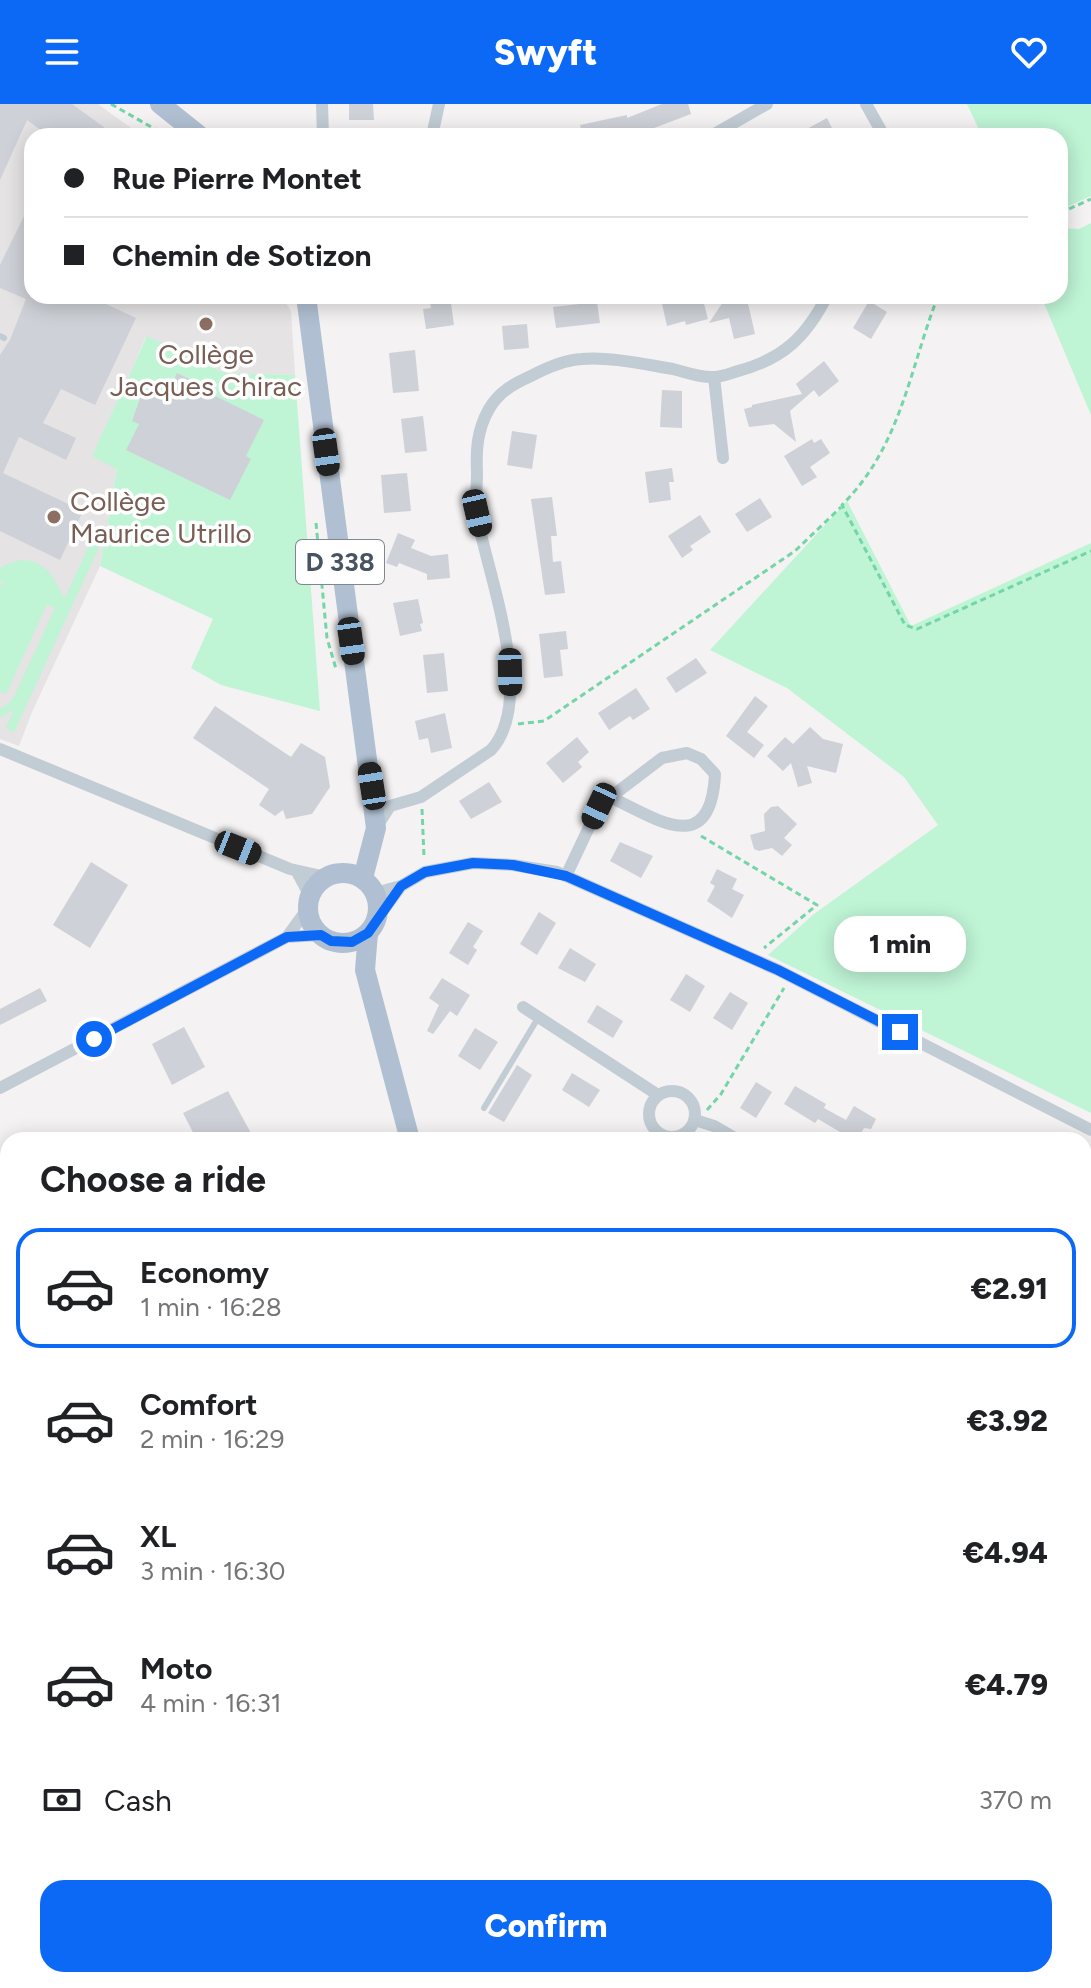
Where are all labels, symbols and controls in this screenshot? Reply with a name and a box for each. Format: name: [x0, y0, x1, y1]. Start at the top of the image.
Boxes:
icon: menu: [40, 30, 84, 74]
icon: heart: [1007, 30, 1051, 74]
text: Swyft: [494, 31, 597, 74]
text: Rue Pierre Montet: [112, 160, 362, 197]
text: Chemin de Sotizon: [112, 237, 372, 274]
marker: Collège Jacques Chirac: [197, 315, 215, 333]
place label: Collège Jacques Chirac: [110, 337, 302, 403]
car: [311, 427, 341, 477]
place label: Collège Maurice Utrillo: [70, 484, 252, 550]
car: [460, 487, 494, 539]
marker: Collège Maurice Utrillo: [45, 508, 63, 526]
road number: D 338: [296, 540, 384, 584]
car: [336, 616, 366, 666]
car: [498, 648, 522, 696]
car: [356, 760, 388, 812]
car: [578, 779, 620, 833]
car: [211, 828, 265, 868]
callout: 1 min: [834, 916, 966, 972]
text: 1 min: [869, 928, 931, 960]
route end: [882, 1014, 918, 1050]
route start: [76, 1021, 112, 1057]
text: Choose a ride: [40, 1158, 266, 1201]
icon: car: [44, 1252, 116, 1324]
text: Economy: [140, 1254, 269, 1291]
text: €2.91: [971, 1270, 1048, 1307]
text: 1 min · 16:28: [140, 1291, 282, 1323]
icon: car: [44, 1384, 116, 1456]
text: Comfort: [140, 1386, 258, 1423]
text: €3.92: [967, 1402, 1048, 1439]
text: 2 min · 16:29: [140, 1423, 284, 1455]
icon: car: [44, 1516, 116, 1588]
text: XL: [140, 1518, 176, 1555]
text: €4.94: [963, 1534, 1048, 1571]
text: 3 min · 16:30: [140, 1555, 286, 1587]
icon: car: [44, 1648, 116, 1720]
text: Moto: [140, 1650, 212, 1687]
text: €4.79: [965, 1666, 1048, 1703]
text: 4 min · 16:31: [140, 1687, 282, 1719]
icon: cash: [40, 1778, 84, 1822]
text: Cash: [104, 1782, 172, 1819]
text: 370 m: [979, 1784, 1052, 1816]
button: Confirm: [40, 1880, 1052, 1972]

